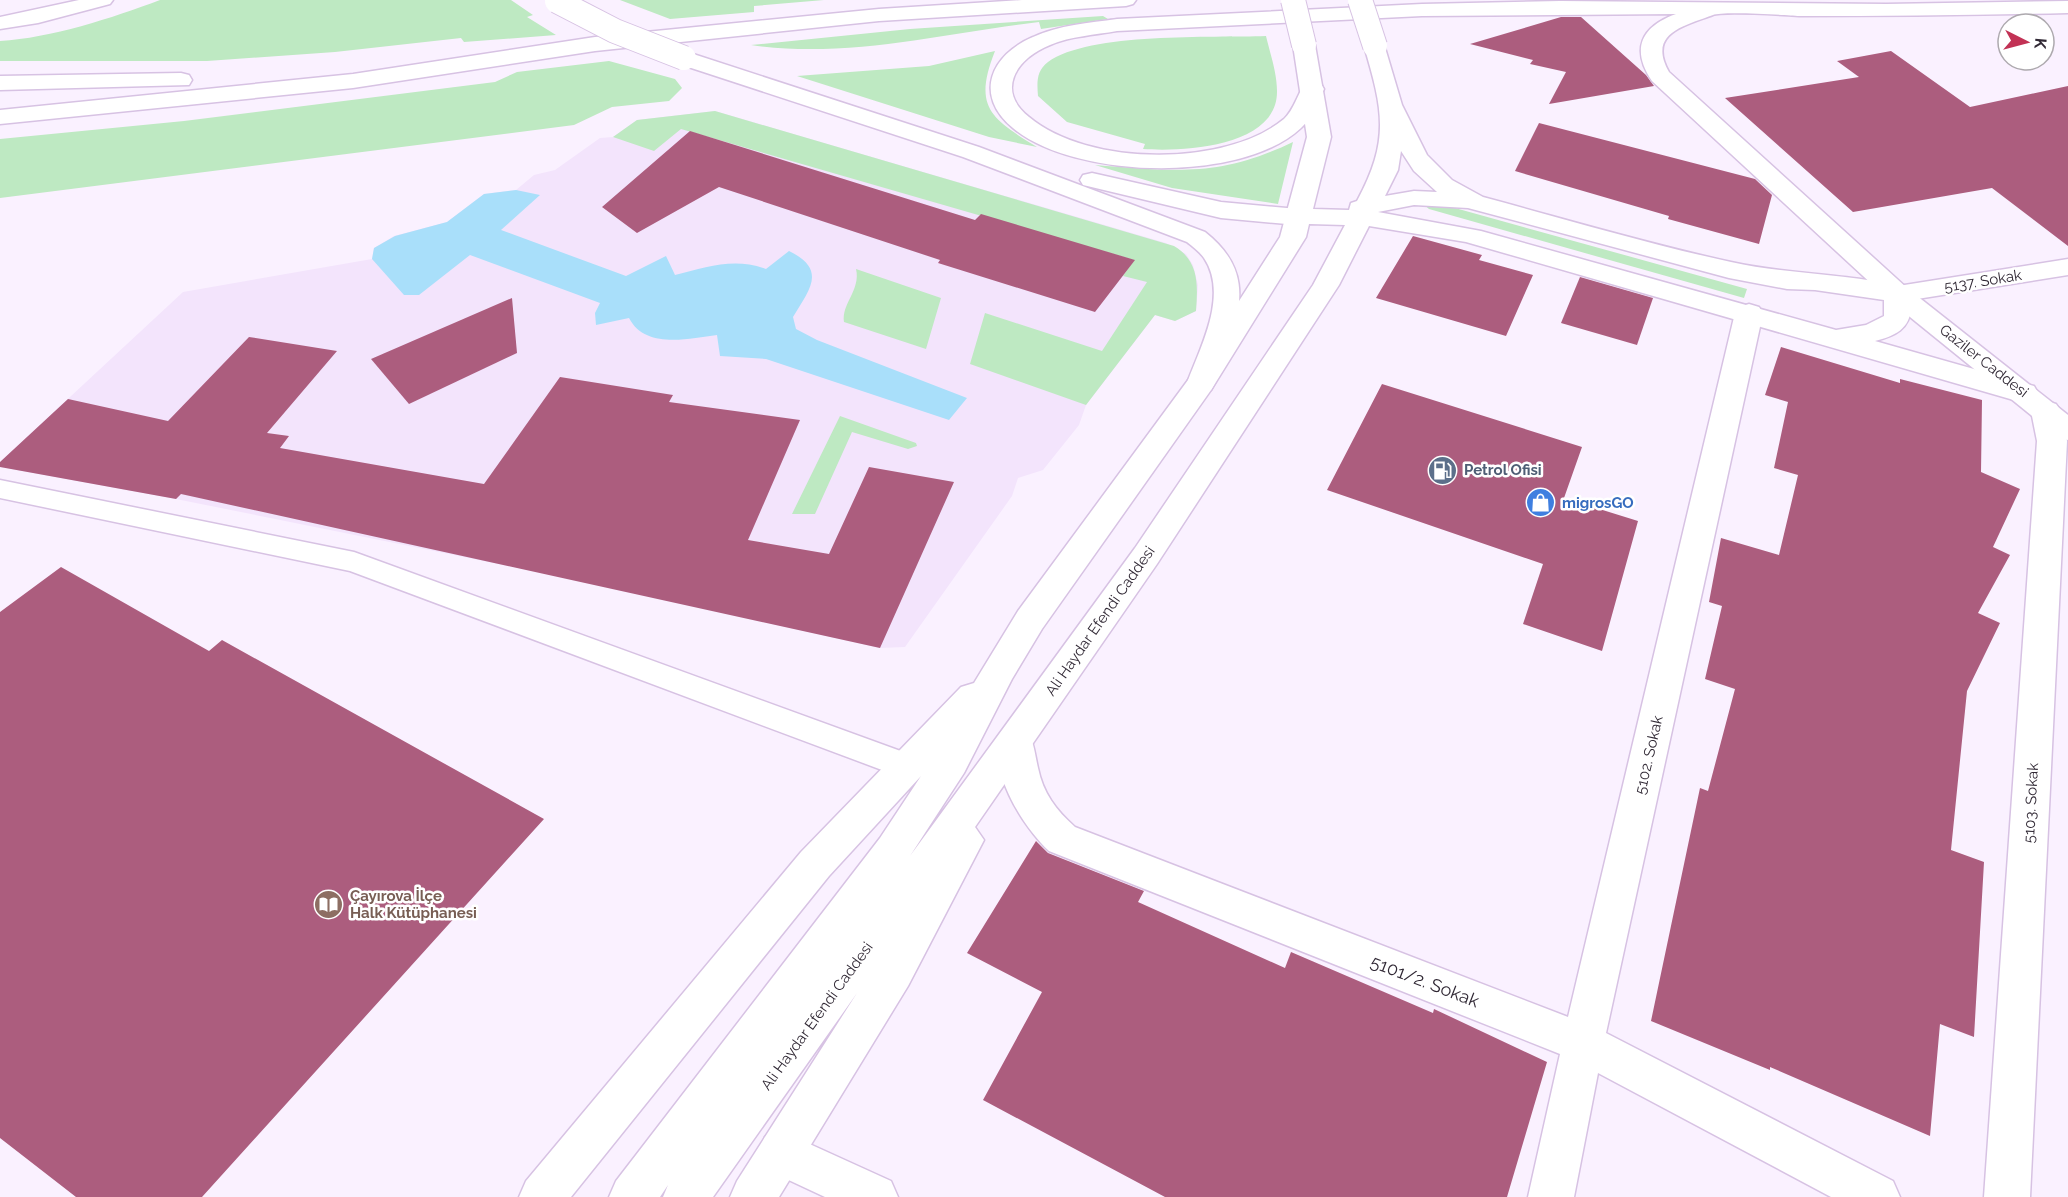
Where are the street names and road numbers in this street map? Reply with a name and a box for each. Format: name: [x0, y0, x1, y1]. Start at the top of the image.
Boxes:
street label: 5137. Sokak: [1943, 266, 2023, 296]
street label: Gaziler Caddesi: [1936, 321, 2032, 401]
street label: Ali Haydar Efendi Caddesi: [1041, 543, 1159, 699]
street label: 5102. Sokak: [1631, 714, 1667, 796]
street label: 5103. Sokak: [2020, 762, 2042, 844]
street label: Ali Haydar Efendi Caddesi: [757, 939, 877, 1093]
street label: 5101/2. Sokak: [1368, 951, 1483, 1011]

